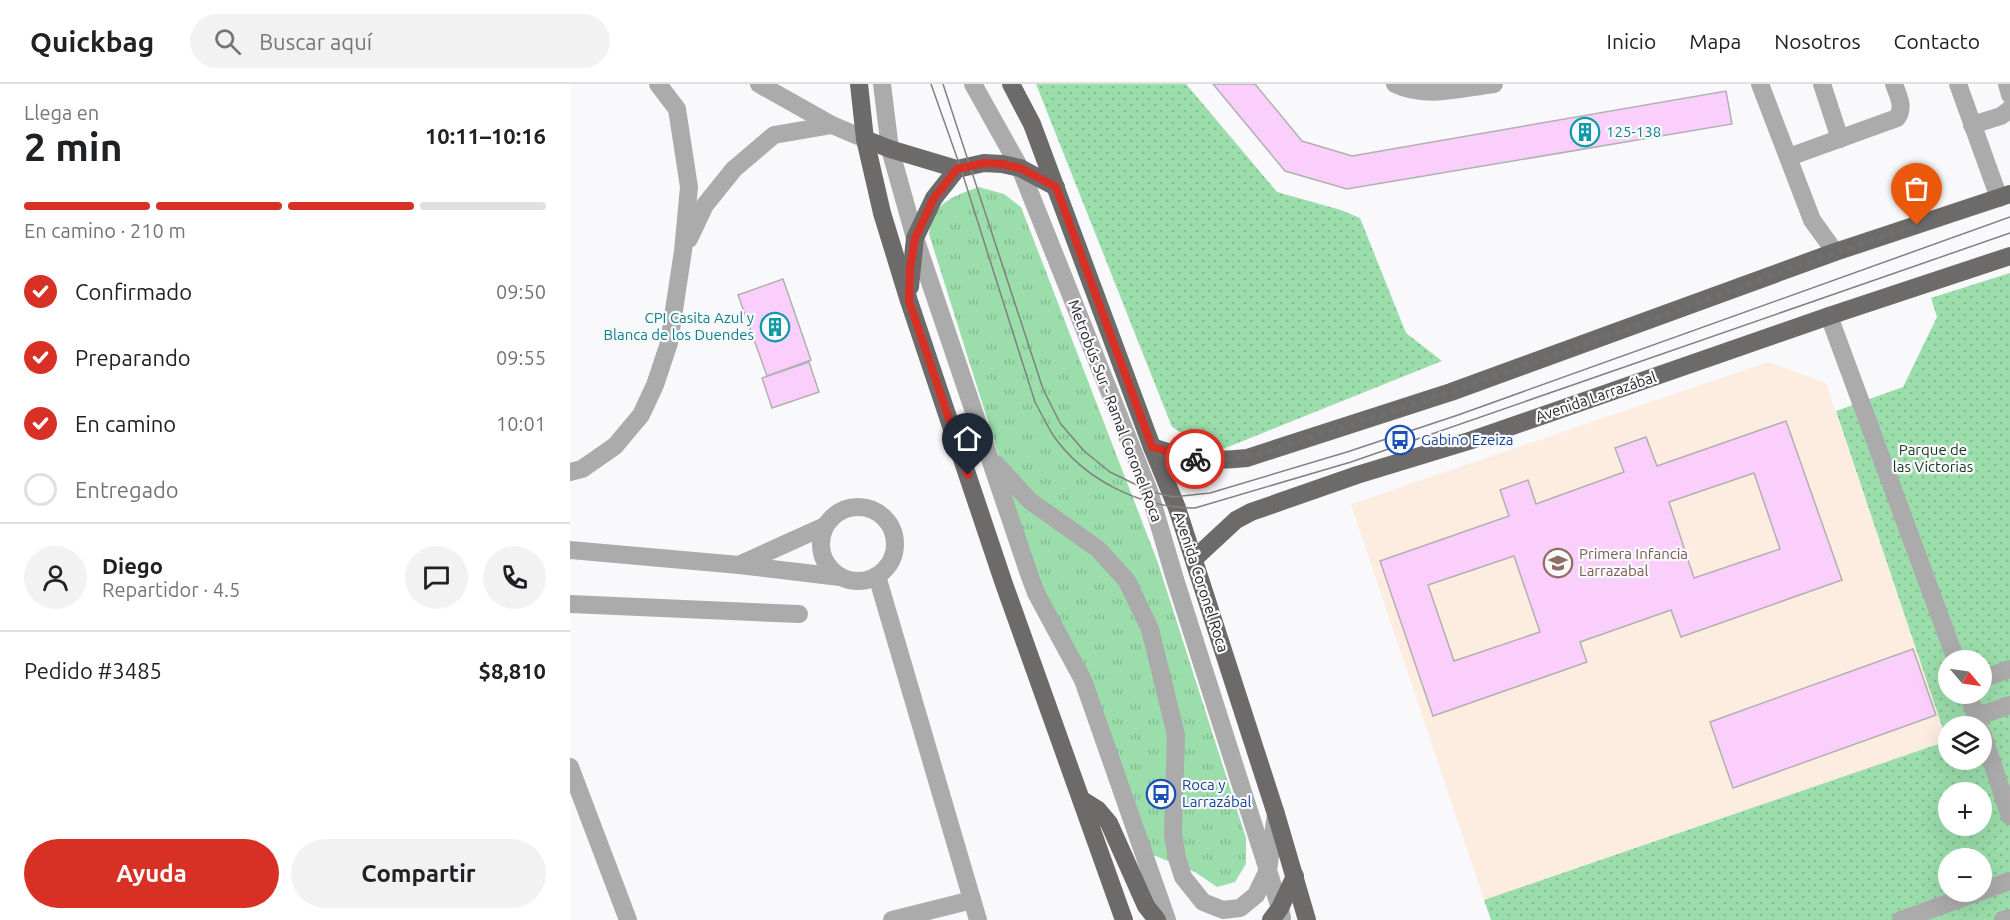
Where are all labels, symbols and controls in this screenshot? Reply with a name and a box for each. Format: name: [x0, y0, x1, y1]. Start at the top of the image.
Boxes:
search box: [190, 14, 610, 68]
icon: search: [211, 25, 244, 58]
text: Quickbag: [30, 26, 154, 57]
text: Buscar aquí: [259, 29, 372, 54]
text: Inicio: [1607, 29, 1656, 53]
text: Mapa: [1689, 29, 1741, 53]
text: Nosotros: [1774, 29, 1861, 53]
text: Contacto: [1894, 29, 1980, 53]
text: Llega en: [24, 101, 99, 124]
building icon: 125-138: [1569, 116, 1601, 148]
text: 10:11–10:16: [425, 123, 546, 148]
place label: 125-138: [1606, 123, 1661, 140]
text: 2 min: [24, 125, 123, 168]
pin: [1891, 163, 1942, 225]
icon: bag: [1900, 172, 1933, 205]
text: En camino · 210 m: [24, 219, 186, 242]
icon: check: [24, 275, 57, 308]
text: Confirmado: [75, 279, 192, 304]
text: 09:50: [496, 280, 546, 303]
street label: Metrobús Sur - Ramal Coronel Roca: [1065, 297, 1166, 524]
place label: CPI Casita Azul y Blanca de los Duendes: [603, 309, 754, 343]
building icon: CPI Casita Azul y Blanca de los Duendes: [759, 311, 791, 343]
icon: check: [24, 341, 57, 374]
text: Preparando: [75, 345, 191, 370]
text: 09:55: [496, 346, 546, 369]
street label: Avenida Larrazábal: [1533, 368, 1659, 425]
icon: check: [24, 407, 57, 440]
text: En camino: [75, 411, 176, 436]
text: 10:01: [496, 412, 546, 435]
pin: [942, 413, 993, 475]
icon: home: [951, 422, 984, 455]
bus stop icon: Gabino Ezeiza: [1384, 424, 1416, 456]
courier: [1165, 429, 1225, 489]
place label: Gabino Ezeiza: [1421, 431, 1514, 448]
park label: Parque de las Victorias: [1893, 441, 1973, 475]
icon: bike: [1179, 443, 1212, 476]
text: Entregado: [75, 477, 179, 502]
street label: Avenida Coronel Roca: [1171, 510, 1232, 654]
place label: Primera Infancia Larrazabal: [1579, 545, 1688, 579]
button: person: [24, 546, 87, 609]
button: chat: [405, 546, 468, 609]
button: phone: [483, 546, 546, 609]
school or university icon: Primera Infancia Larrazabal: [1542, 547, 1574, 579]
text: Diego: [102, 553, 163, 578]
text: Repartidor · 4.5: [102, 578, 240, 601]
north arrow: [1938, 650, 1992, 704]
map controls: [1938, 650, 1992, 902]
text: Pedido #3485: [24, 658, 162, 683]
text: $8,810: [479, 658, 546, 683]
button: layers: [1938, 716, 1992, 770]
place label: Roca y Larrazábal: [1182, 776, 1251, 810]
bus stop icon: Roca y Larrazábal: [1145, 778, 1177, 810]
button: +: [1938, 782, 1992, 836]
button: Ayuda: [24, 839, 279, 908]
button: Compartir: [291, 839, 546, 908]
button: −: [1938, 848, 1992, 902]

